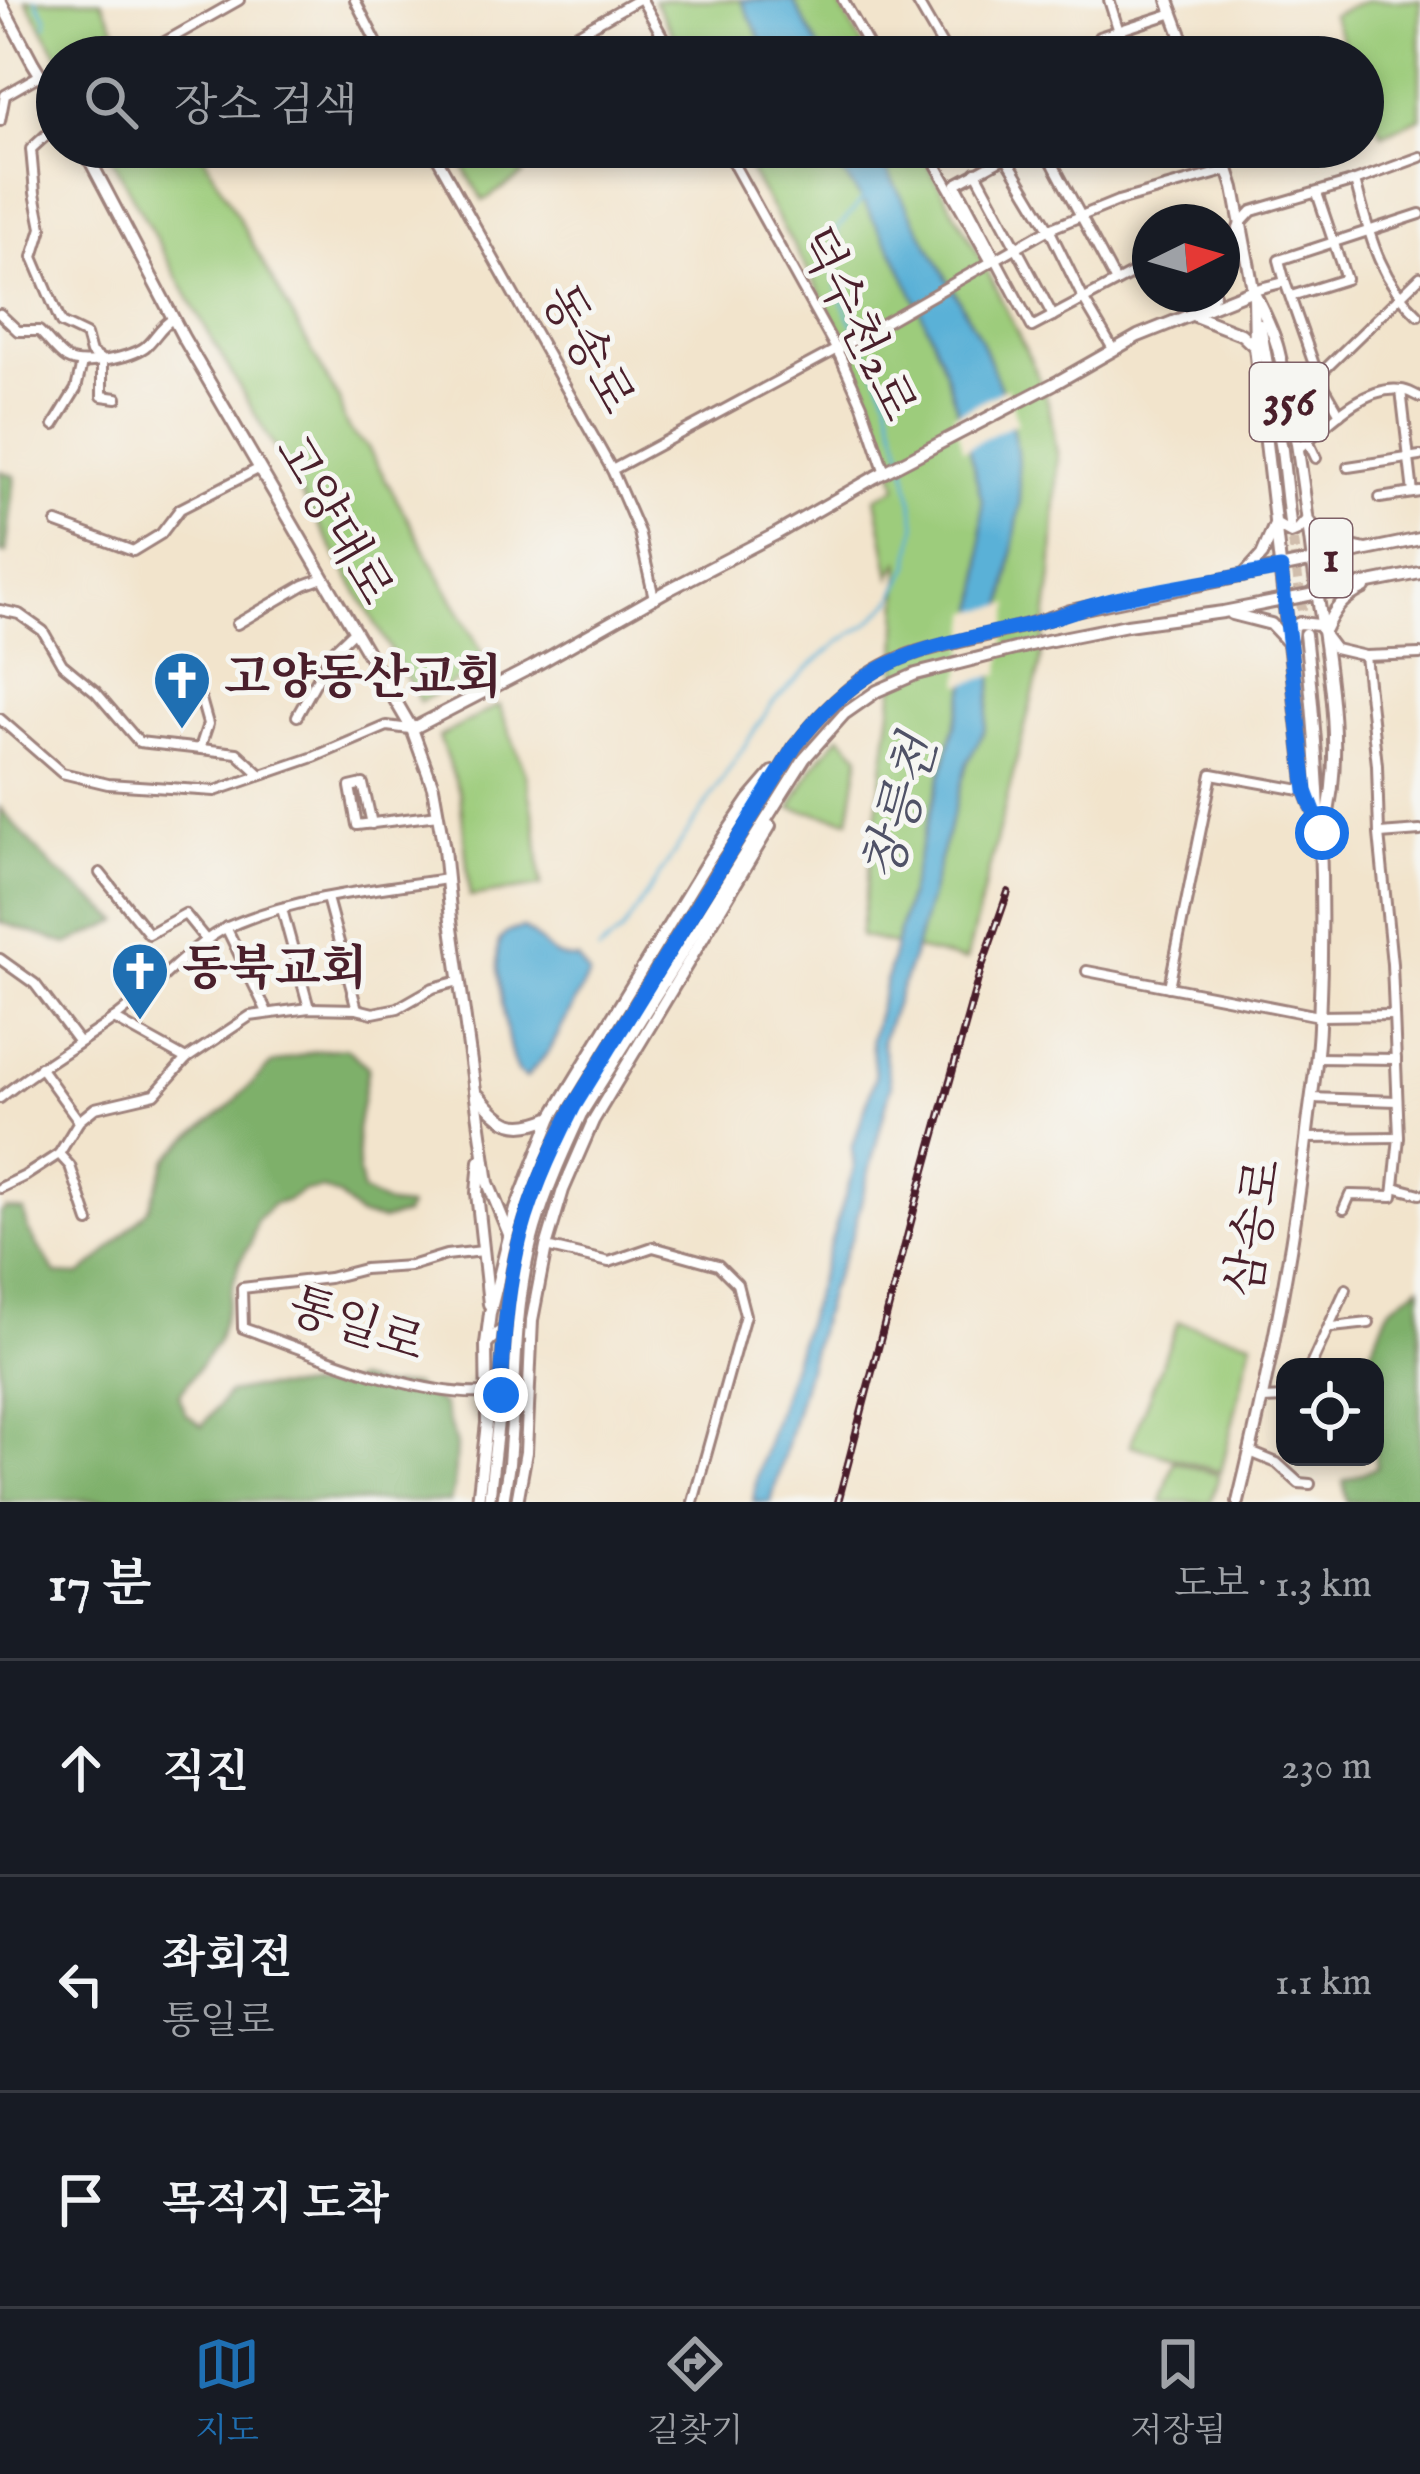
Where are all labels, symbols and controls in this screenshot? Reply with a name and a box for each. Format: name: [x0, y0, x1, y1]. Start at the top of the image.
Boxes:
search box: [36, 36, 1384, 168]
icon: search: [78, 69, 144, 135]
text: 장소 검색: [174, 79, 358, 136]
north arrow: [1132, 204, 1240, 312]
street label: 덕수천2로: [782, 218, 928, 432]
street label: 동송로: [526, 275, 646, 425]
road number: 356: [1250, 363, 1328, 441]
street label: 고양대로: [260, 426, 404, 616]
road number: 1: [1310, 519, 1352, 597]
church icon: 고양동산교회: [151, 649, 213, 731]
place label: 고양동산교회: [224, 650, 502, 710]
water label: 창릉천: [851, 725, 956, 889]
route start: [1295, 806, 1349, 860]
church icon: 동북교회: [109, 940, 171, 1022]
place label: 동북교회: [182, 941, 367, 1001]
street label: 삼송로: [1215, 1155, 1297, 1301]
street label: 통일로: [281, 1277, 431, 1377]
map controls: [1276, 1358, 1384, 1466]
button: locate: [1276, 1358, 1384, 1466]
route end: [474, 1368, 528, 1422]
text: 17 분: [48, 1554, 151, 1619]
text: 도보 · 1.3 km: [1174, 1561, 1372, 1610]
icon: ahead: [48, 1735, 114, 1801]
text: 230 m: [1281, 1743, 1372, 1792]
text: 직진: [162, 1745, 249, 1802]
text: 좌회전: [162, 1931, 292, 1988]
icon: left: [48, 1951, 114, 2017]
text: 1.1 km: [1275, 1959, 1372, 2008]
text: 통일로: [162, 1998, 275, 2047]
icon: arrive: [48, 2167, 114, 2233]
text: 목적지 도착: [162, 2177, 389, 2234]
tab: 지도: [194, 2331, 260, 2453]
tab: 길찾기: [647, 2331, 743, 2453]
tab: 저장됨: [1131, 2331, 1226, 2453]

